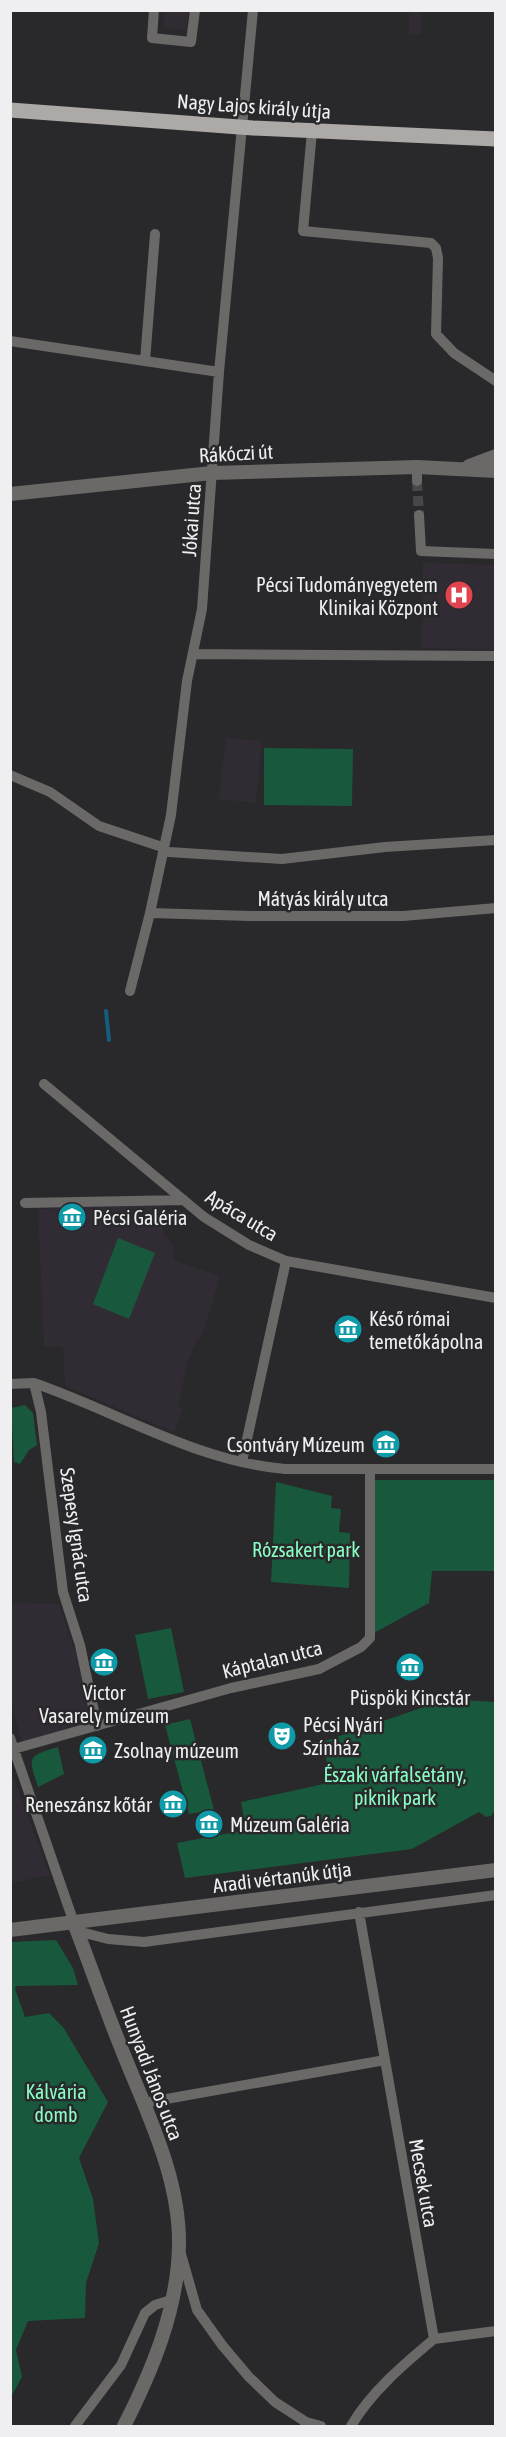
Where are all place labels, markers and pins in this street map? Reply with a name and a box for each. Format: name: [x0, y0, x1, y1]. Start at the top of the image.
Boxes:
place label: Pécsi Tudományegyetem Klinikai Központ: [256, 573, 438, 619]
hospital icon: Pécsi Tudományegyetem Klinikai Központ: [443, 579, 475, 611]
museum icon: Pécsi Galéria: [56, 1201, 88, 1233]
place label: Pécsi Galéria: [93, 1206, 187, 1229]
place label: Késő római temetőkápolna: [369, 1307, 483, 1353]
museum icon: Késő római temetőkápolna: [332, 1313, 364, 1345]
museum icon: Csontváry Múzeum: [370, 1428, 402, 1460]
place label: Csontváry Múzeum: [227, 1433, 365, 1456]
museum icon: Victor Vasarely múzeum: [88, 1646, 120, 1678]
museum icon: Püspöki Kincstár: [394, 1651, 426, 1683]
place label: Victor Vasarely múzeum: [39, 1681, 169, 1727]
place label: Püspöki Kincstár: [350, 1686, 471, 1709]
place label: Pécsi Nyári Színház: [303, 1713, 383, 1759]
theatre icon: Pécsi Nyári Színház: [266, 1720, 298, 1752]
museum icon: Zsolnay múzeum: [77, 1734, 109, 1766]
place label: Zsolnay múzeum: [114, 1739, 239, 1762]
museum icon: Reneszánsz kőtár: [157, 1788, 189, 1820]
place label: Reneszánsz kőtár: [25, 1793, 153, 1816]
museum icon: Múzeum Galéria: [193, 1808, 225, 1840]
place label: Múzeum Galéria: [230, 1813, 350, 1836]

